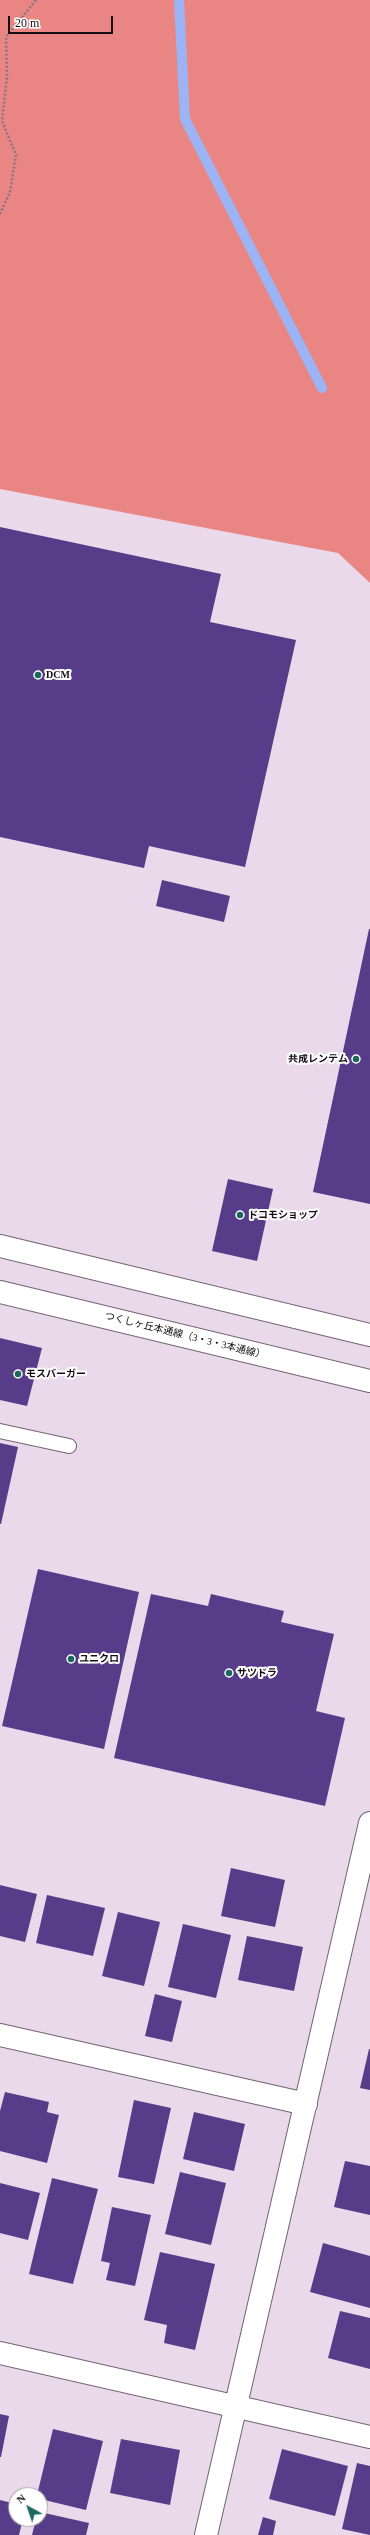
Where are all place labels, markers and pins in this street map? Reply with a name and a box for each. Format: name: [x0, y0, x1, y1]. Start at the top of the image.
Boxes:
place label: DCM: [46, 669, 70, 681]
marker: DCM: [33, 670, 43, 680]
place label: 共成レンテム: [288, 1053, 348, 1065]
marker: 共成レンテム: [351, 1054, 361, 1064]
place label: ドコモショップ: [248, 1209, 318, 1221]
marker: ドコモショップ: [235, 1210, 245, 1220]
place label: モスバーガー: [26, 1368, 86, 1380]
marker: モスバーガー: [13, 1369, 23, 1379]
place label: ユニクロ: [79, 1653, 119, 1665]
marker: ユニクロ: [66, 1654, 76, 1664]
place label: サツドラ: [237, 1667, 277, 1679]
marker: サツドラ: [224, 1668, 234, 1678]

